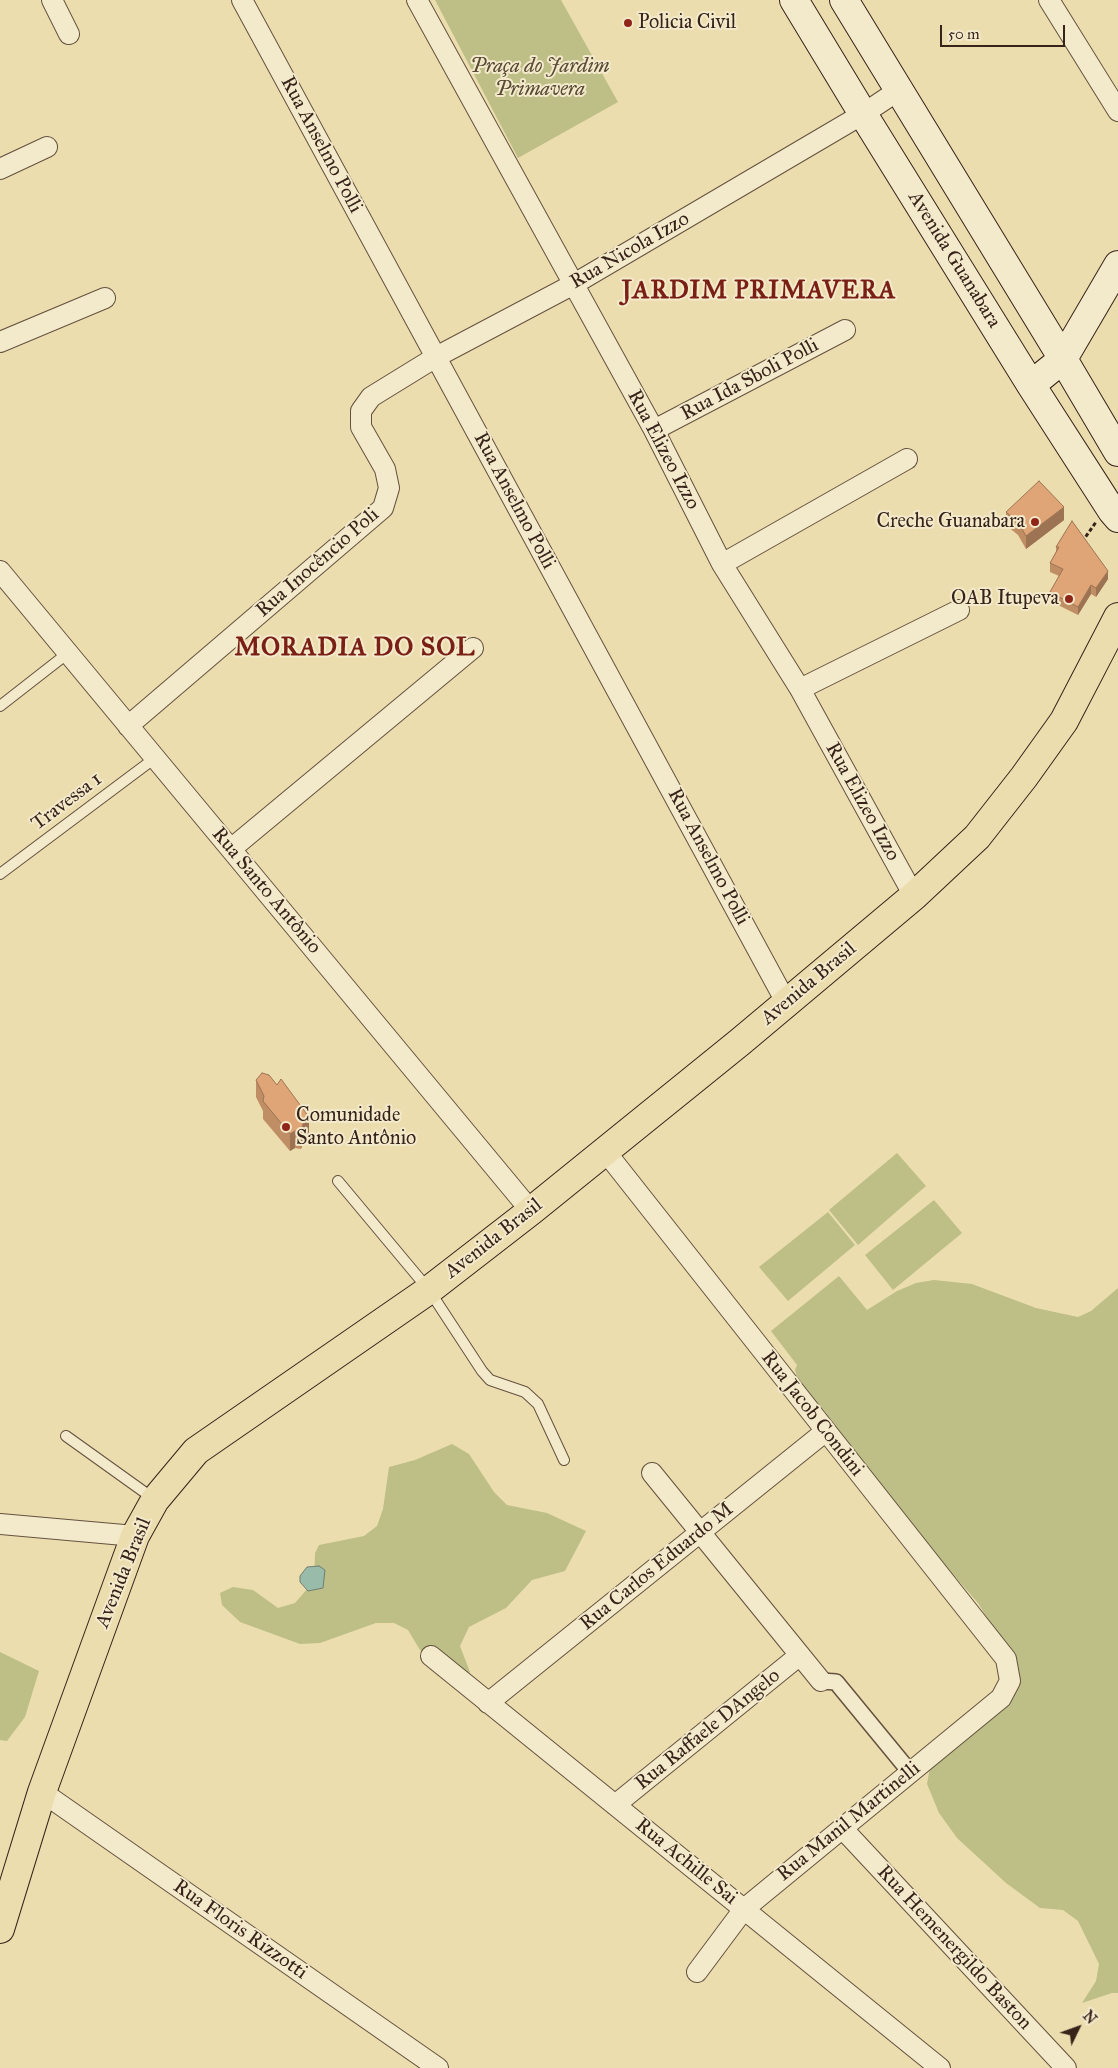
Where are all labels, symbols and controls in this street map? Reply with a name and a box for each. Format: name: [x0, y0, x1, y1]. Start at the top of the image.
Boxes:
place label: Policia Civil: [638, 11, 736, 35]
scale bar: [943, 15, 1068, 47]
marker: Policia Civil: [622, 17, 634, 29]
text: 50 m: [948, 25, 980, 43]
park label: Praça do Jardim Primavera: [470, 55, 610, 102]
street label: Rua Anselmo Polli: [275, 73, 367, 217]
street label: Avenida Guanabara: [902, 187, 1006, 333]
street label: Rua Nicola Izzo: [566, 207, 694, 295]
district label: JARDIM PRIMAVERA: [620, 277, 898, 307]
street label: Rua Ida Sboli Polli: [677, 334, 823, 426]
street label: Rua Elizeo Izzo: [621, 386, 705, 514]
street label: Rua Anselmo Polli: [468, 429, 560, 573]
street label: Rua Inocêncio Poli: [252, 503, 384, 623]
place label: Creche Guanabara: [876, 510, 1025, 534]
marker: Creche Guanabara: [1029, 516, 1041, 528]
place label: OAB Itupeva: [951, 587, 1059, 611]
marker: OAB Itupeva: [1063, 593, 1075, 605]
district label: MORADIA DO SOL: [233, 634, 477, 664]
street label: Rua Elizeo Izzo: [820, 739, 904, 865]
street label: Travessa 1: [27, 768, 107, 836]
street label: Rua Anselmo Polli: [662, 785, 754, 929]
street label: Rua Santo Antônio: [206, 823, 326, 959]
street label: Avenida Brasil: [757, 937, 861, 1031]
place label: Comunidade Santo Antônio: [296, 1104, 416, 1151]
marker: Comunidade Santo Antônio: [280, 1121, 292, 1133]
street label: Avenida Brasil: [441, 1194, 547, 1284]
street label: Rua Jacob Condini: [756, 1346, 868, 1482]
street label: Rua Carlos Eduardo M: [576, 1498, 738, 1636]
street label: Avenida Brasil: [91, 1514, 157, 1632]
street label: Rua Raffaele DAngelo: [631, 1664, 785, 1796]
street label: Rua Manil Martinelli: [773, 1757, 925, 1887]
street label: Rua Achille Sai: [630, 1813, 742, 1911]
street label: Rua Hemenergildo Baston: [871, 1861, 1037, 2035]
street label: Rua Floris Rizzotti: [168, 1875, 312, 1985]
north arrow: [1053, 2003, 1103, 2053]
text: N: [1079, 2008, 1100, 2028]

